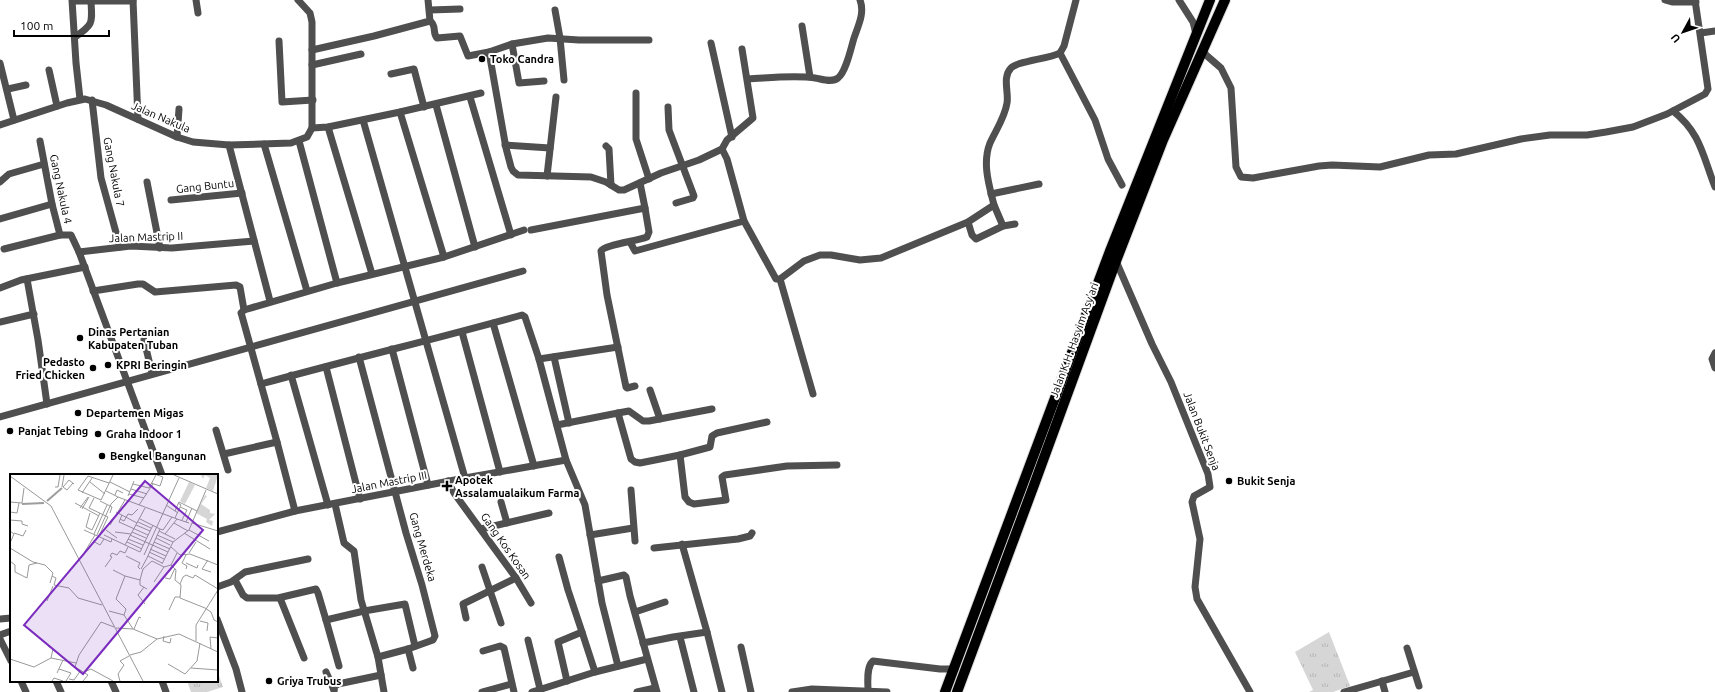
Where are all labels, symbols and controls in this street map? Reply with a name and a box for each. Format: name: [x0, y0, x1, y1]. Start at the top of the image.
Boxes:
scale bar: [14, 12, 109, 38]
north arrow: [1663, 12, 1703, 52]
text: 100 m: [20, 19, 53, 32]
text: U: [1668, 32, 1682, 45]
place label: Toko Candra: [490, 53, 554, 65]
marker: Toko Candra: [477, 54, 487, 64]
street label: Jalan Nakula: [130, 99, 192, 135]
street label: Gang Nakula 7: [101, 136, 127, 208]
street label: Gang Nakula 4: [48, 153, 74, 225]
street label: Gang Buntu: [175, 177, 235, 195]
street label: Jalan Mastrip II: [109, 230, 183, 244]
street label: Jalan K.H. Hasyim Asy'ari: [1048, 281, 1100, 399]
place label: Dinas Pertanian Kabupaten Tuban: [88, 326, 178, 351]
marker: Dinas Pertanian Kabupaten Tuban: [75, 333, 85, 343]
place label: Pedasto Fried Chicken: [15, 356, 85, 381]
place label: KPRI Beringin: [116, 359, 187, 371]
marker: KPRI Beringin: [103, 360, 113, 370]
marker: Pedasto Fried Chicken: [88, 363, 98, 373]
street label: Jalan Bukit Senja: [1181, 390, 1223, 472]
place label: Departemen Migas: [86, 407, 184, 419]
marker: Departemen Migas: [73, 408, 83, 418]
place label: Panjat Tebing: [18, 425, 88, 437]
marker: Panjat Tebing: [5, 426, 15, 436]
place label: Graha Indoor 1: [106, 428, 182, 440]
marker: Graha Indoor 1: [93, 429, 103, 439]
place label: Bengkel Bangunan: [110, 450, 206, 462]
marker: Bengkel Bangunan: [97, 451, 107, 461]
street label: Jalan Mastrip III: [350, 469, 428, 495]
inset map: [10, 474, 218, 682]
place label: Apotek Assalamualaikum Farma: [455, 474, 579, 499]
place label: Bukit Senja: [1237, 475, 1295, 487]
marker: Bukit Senja: [1224, 476, 1234, 486]
marker: Apotek Assalamualaikum Farma: [442, 481, 452, 491]
street label: Gang Merdeka: [407, 511, 439, 583]
street label: Gang Kos Kosan: [479, 511, 533, 581]
place label: Griya Trubus: [277, 675, 342, 687]
marker: Griya Trubus: [264, 676, 274, 686]

